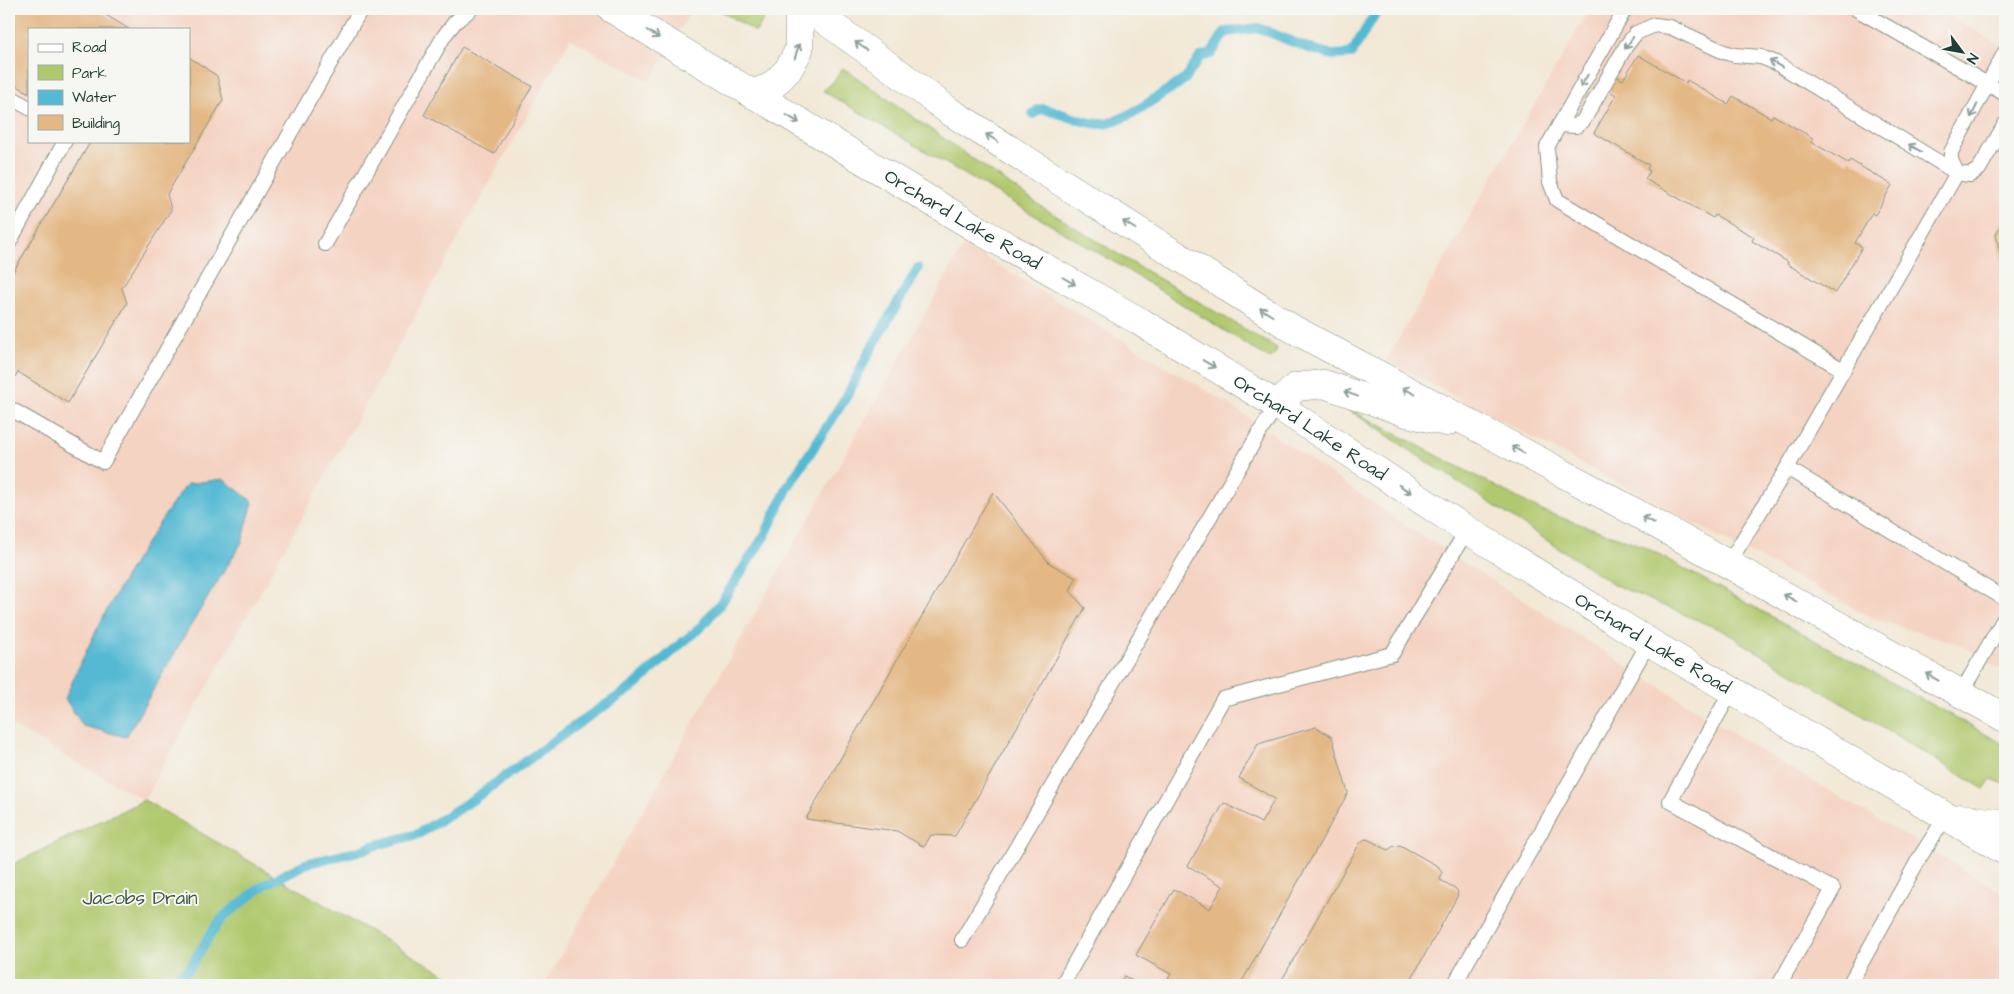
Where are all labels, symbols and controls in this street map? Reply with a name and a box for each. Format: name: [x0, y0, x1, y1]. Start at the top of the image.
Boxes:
legend: [28, 28, 190, 142]
north arrow: [1936, 28, 1986, 78]
one-way arrow: [646, 30, 660, 40]
one-way arrow: [1624, 36, 1634, 50]
text: Road: [72, 37, 107, 58]
one-way arrow: [854, 41, 868, 51]
one-way arrow: [792, 43, 802, 59]
text: N: [1961, 49, 1983, 68]
one-way arrow: [1769, 59, 1784, 69]
text: Park: [72, 63, 107, 84]
one-way arrow: [1578, 74, 1588, 88]
text: Water: [72, 87, 116, 108]
one-way arrow: [1969, 103, 1979, 118]
text: Building: [72, 113, 120, 135]
one-way arrow: [786, 115, 800, 125]
one-way arrow: [985, 133, 999, 143]
one-way arrow: [1909, 143, 1923, 153]
street label: Orchard Lake Road: [879, 162, 1046, 276]
one-way arrow: [1122, 220, 1136, 231]
one-way arrow: [1062, 277, 1076, 287]
one-way arrow: [1260, 307, 1274, 317]
one-way arrow: [1202, 359, 1216, 369]
street label: Orchard Lake Road: [1228, 368, 1392, 487]
one-way arrow: [1401, 386, 1416, 396]
one-way arrow: [1344, 389, 1359, 398]
one-way arrow: [1511, 445, 1526, 454]
one-way arrow: [1398, 484, 1412, 494]
one-way arrow: [1641, 514, 1656, 524]
street label: Orchard Lake Road: [1569, 586, 1736, 701]
one-way arrow: [1783, 593, 1798, 603]
one-way arrow: [1925, 672, 1940, 681]
park label: Jacobs Drain: [82, 885, 198, 912]

